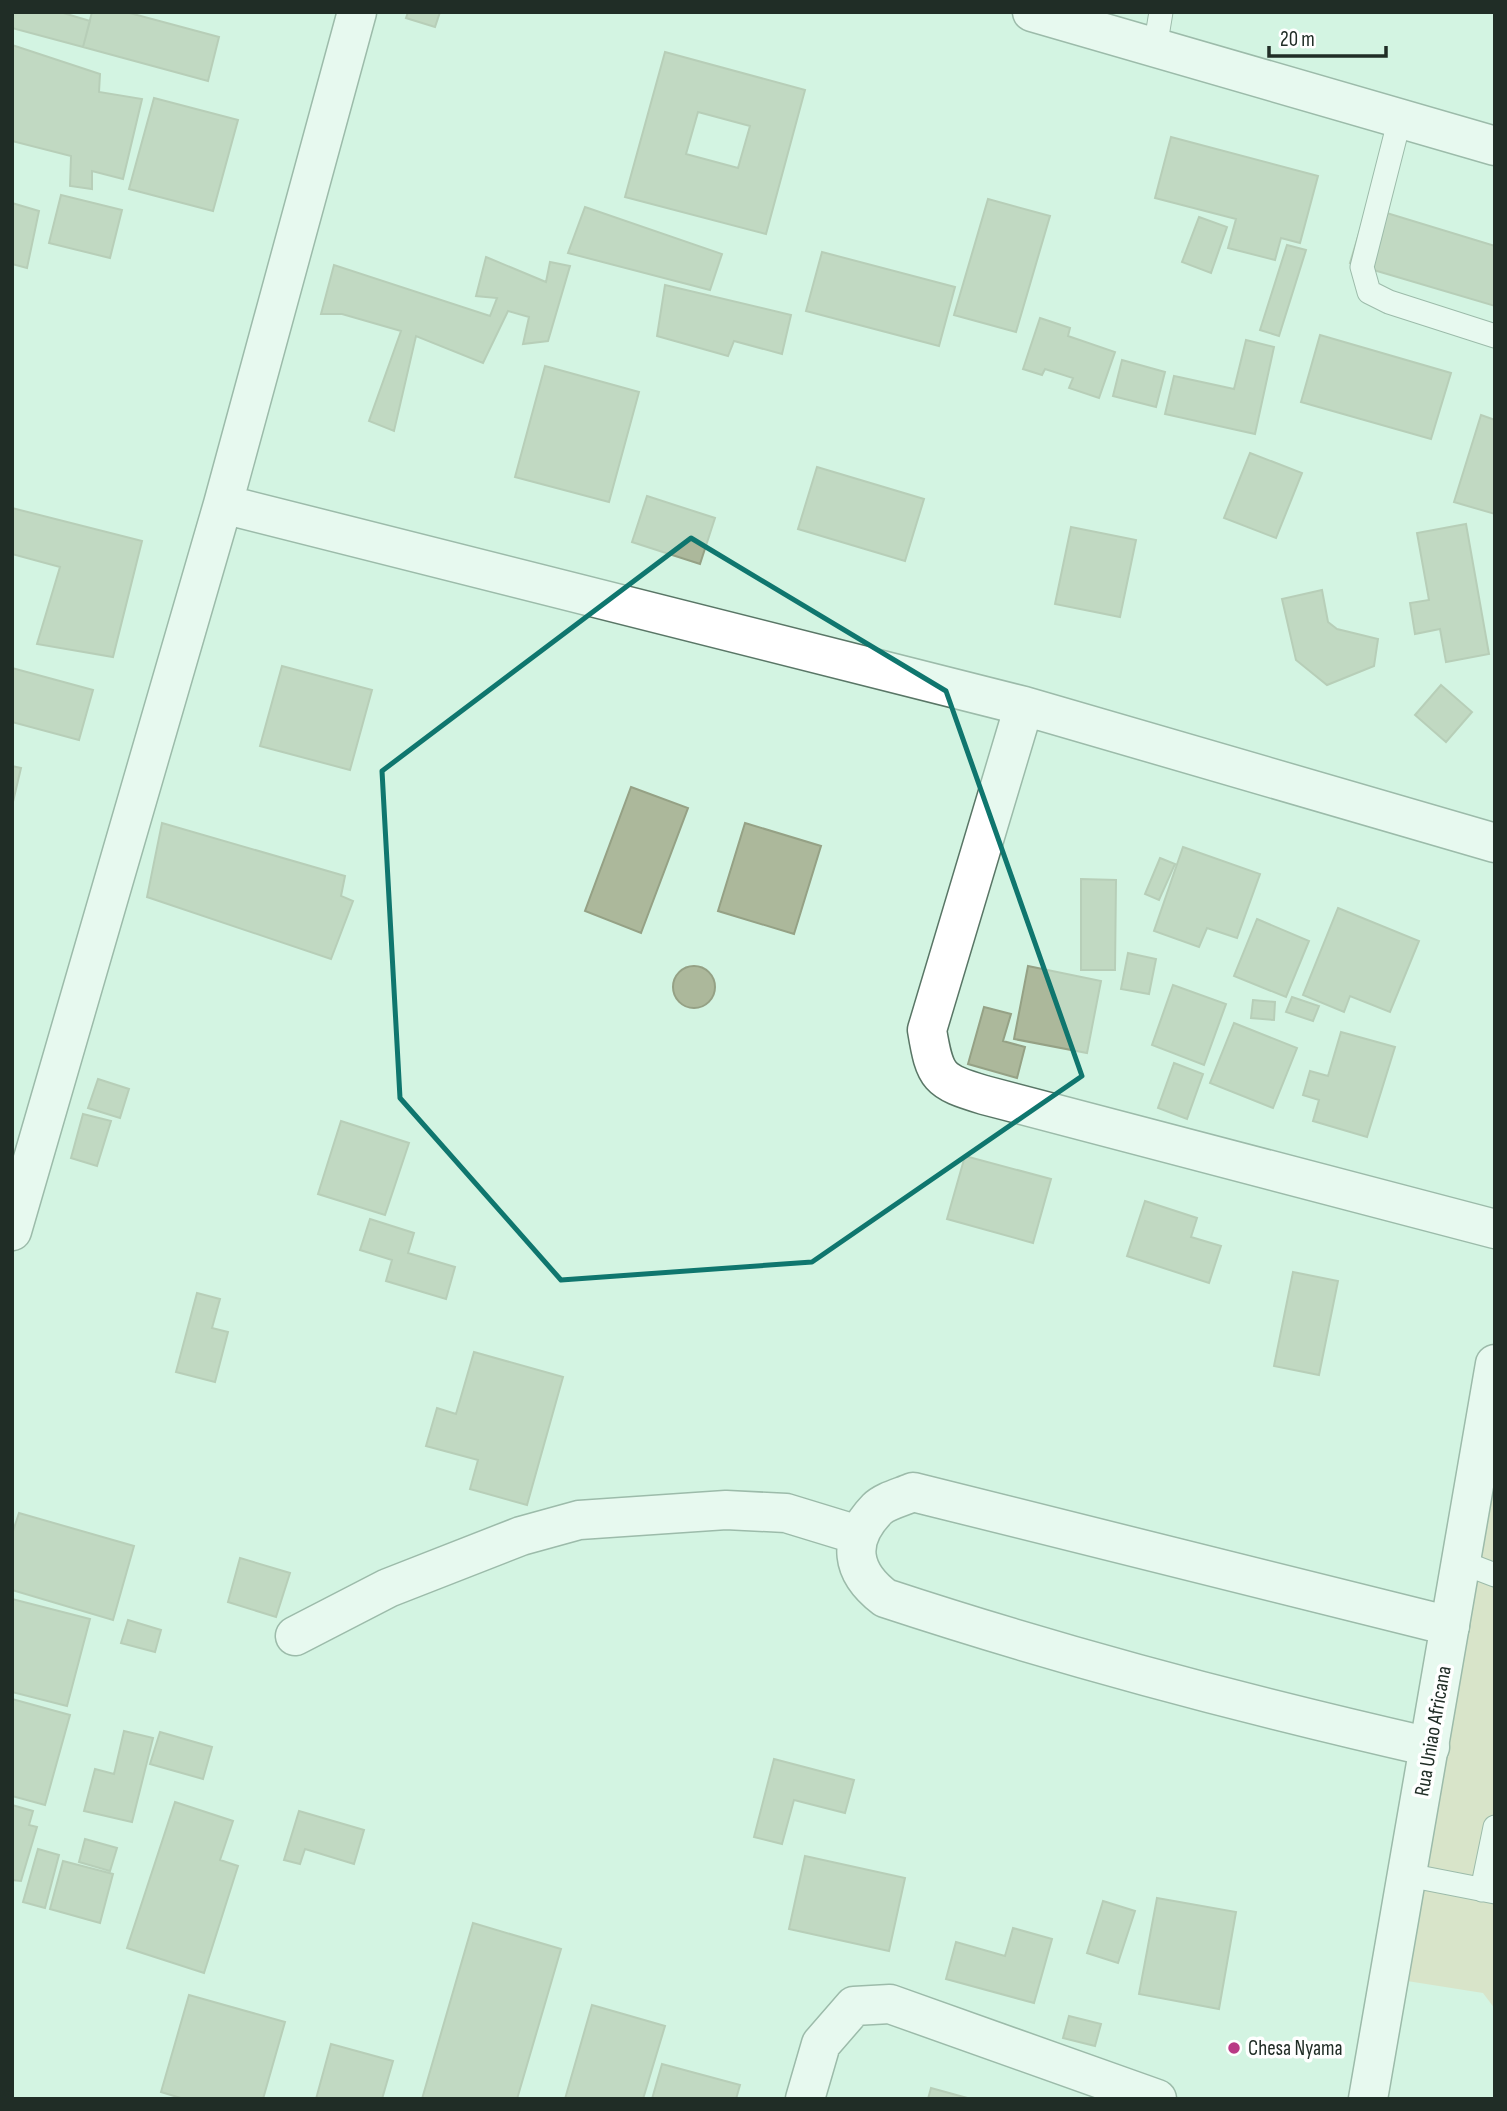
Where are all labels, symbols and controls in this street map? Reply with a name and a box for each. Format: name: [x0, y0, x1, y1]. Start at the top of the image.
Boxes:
scale bar: [1269, 14, 1386, 58]
text: 20 m: [1280, 27, 1315, 52]
street label: Rua Uniao Africana: [1409, 1664, 1457, 1798]
place label: Chesa Nyama: [1248, 2036, 1343, 2061]
marker: Chesa Nyama: [1226, 2040, 1242, 2056]

